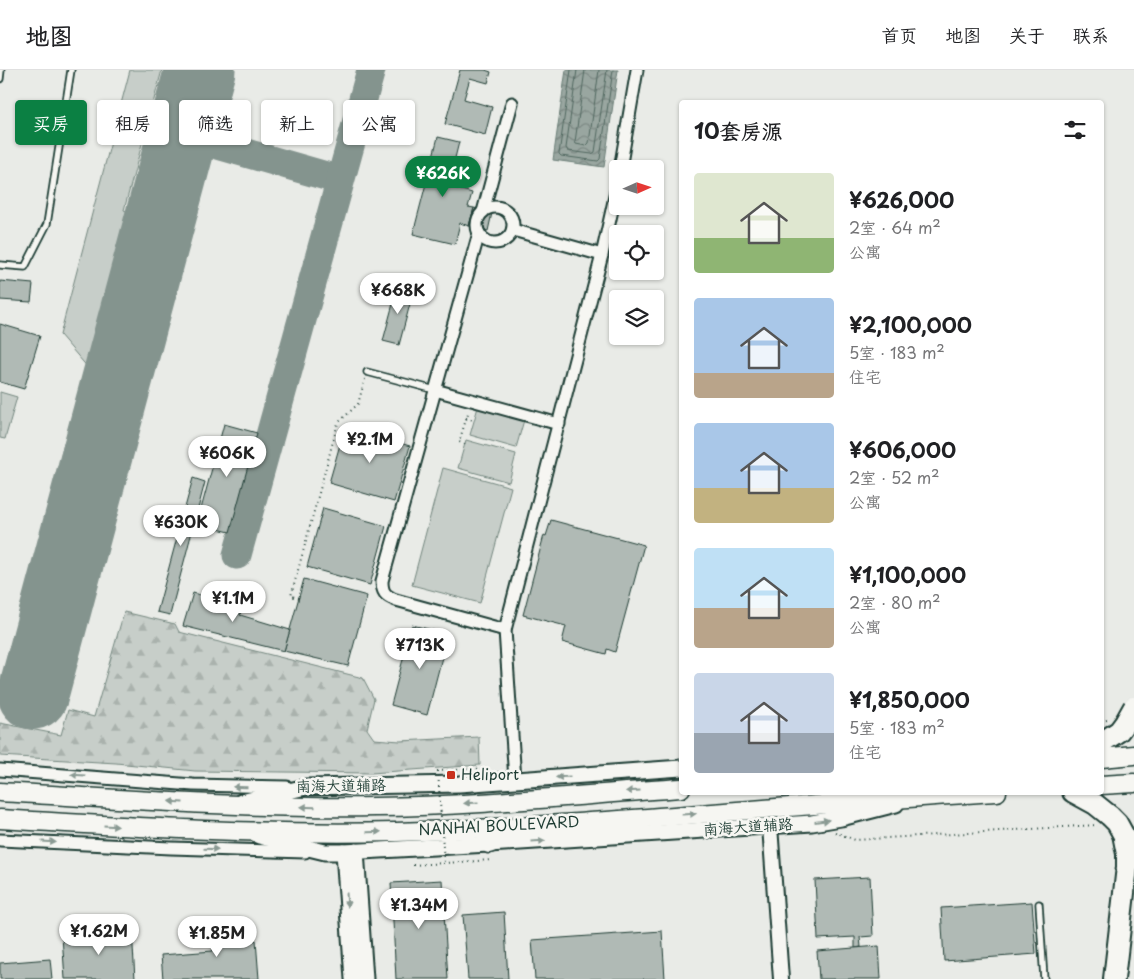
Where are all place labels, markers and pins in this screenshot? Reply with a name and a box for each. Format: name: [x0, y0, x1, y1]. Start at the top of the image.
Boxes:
pin: ¥626K: [408, 156, 478, 198]
pin: ¥668K: [363, 272, 433, 315]
pin: ¥2.1M: [335, 422, 405, 464]
pin: ¥606K: [192, 436, 262, 478]
pin: ¥630K: [146, 504, 216, 547]
pin: ¥1.1M: [198, 580, 268, 623]
pin: ¥713K: [385, 628, 455, 670]
place label: Heliport: [461, 762, 519, 785]
marker: Heliport: [445, 769, 457, 781]
pin: ¥1.34M: [378, 888, 460, 930]
pin: ¥1.62M: [58, 914, 140, 956]
pin: ¥1.85M: [176, 916, 258, 958]

